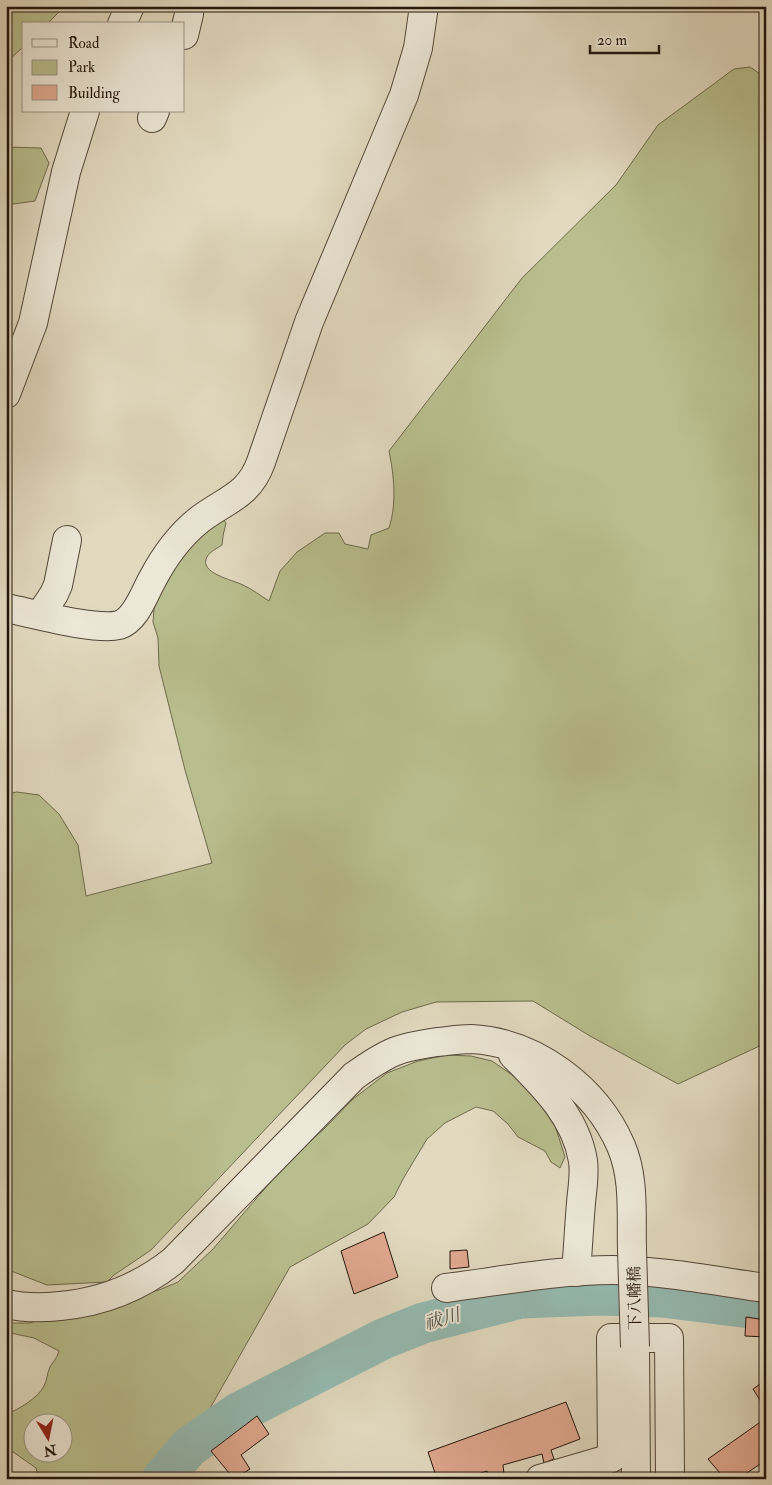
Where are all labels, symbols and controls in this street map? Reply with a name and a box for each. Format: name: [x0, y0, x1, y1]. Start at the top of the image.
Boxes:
legend: [22, 22, 185, 112]
scale bar: [590, 22, 658, 54]
text: 20 m: [597, 31, 627, 50]
text: Road: [68, 34, 100, 53]
text: Park: [68, 58, 95, 77]
text: Building: [68, 84, 120, 103]
street label: 下八幡橋: [624, 1266, 646, 1330]
water label: 祓川: [422, 1303, 465, 1335]
north arrow: [22, 1412, 72, 1462]
text: N: [42, 1441, 59, 1460]

